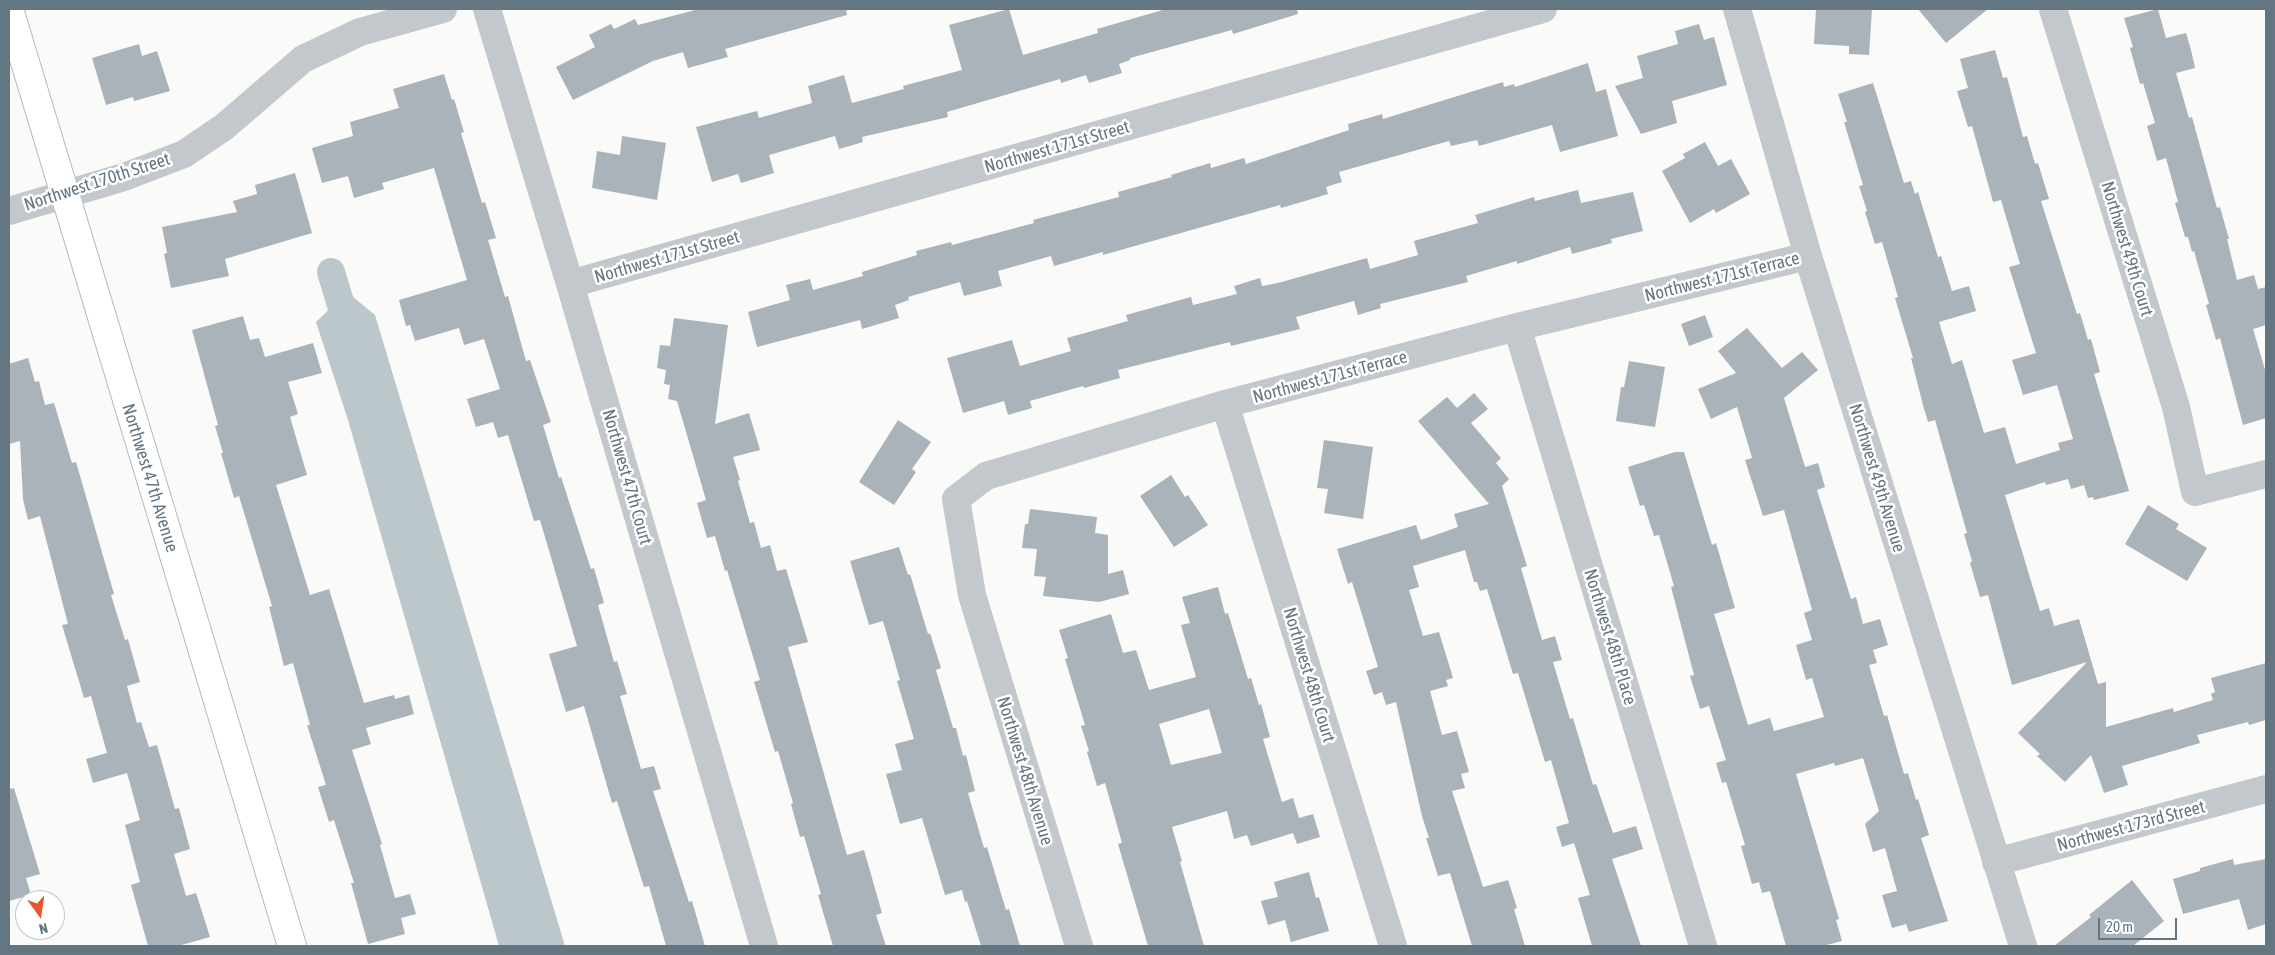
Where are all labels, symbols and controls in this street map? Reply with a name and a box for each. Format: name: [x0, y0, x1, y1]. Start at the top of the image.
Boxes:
street label: Northwest 171st Street: [982, 116, 1132, 178]
street label: Northwest 170th Street: [21, 148, 173, 216]
street label: Northwest 49th Court: [2096, 179, 2158, 319]
street label: Northwest 171st Street: [592, 226, 742, 288]
street label: Northwest 171st Terrace: [1642, 247, 1802, 307]
street label: Northwest 171st Terrace: [1251, 346, 1409, 408]
street label: Northwest 47th Avenue: [117, 401, 183, 555]
street label: Northwest 49th Avenue: [1844, 401, 1910, 555]
street label: Northwest 47th Court: [597, 407, 657, 547]
street label: Northwest 48th Place: [1579, 566, 1641, 708]
street label: Northwest 48th Court: [1278, 605, 1340, 745]
street label: Northwest 48th Avenue: [992, 694, 1058, 848]
street label: Northwest 173rd Street: [2055, 796, 2207, 856]
north arrow: [15, 890, 65, 940]
scale bar: [2100, 908, 2179, 940]
text: 20 m: [2106, 918, 2133, 935]
text: N: [37, 920, 49, 937]

